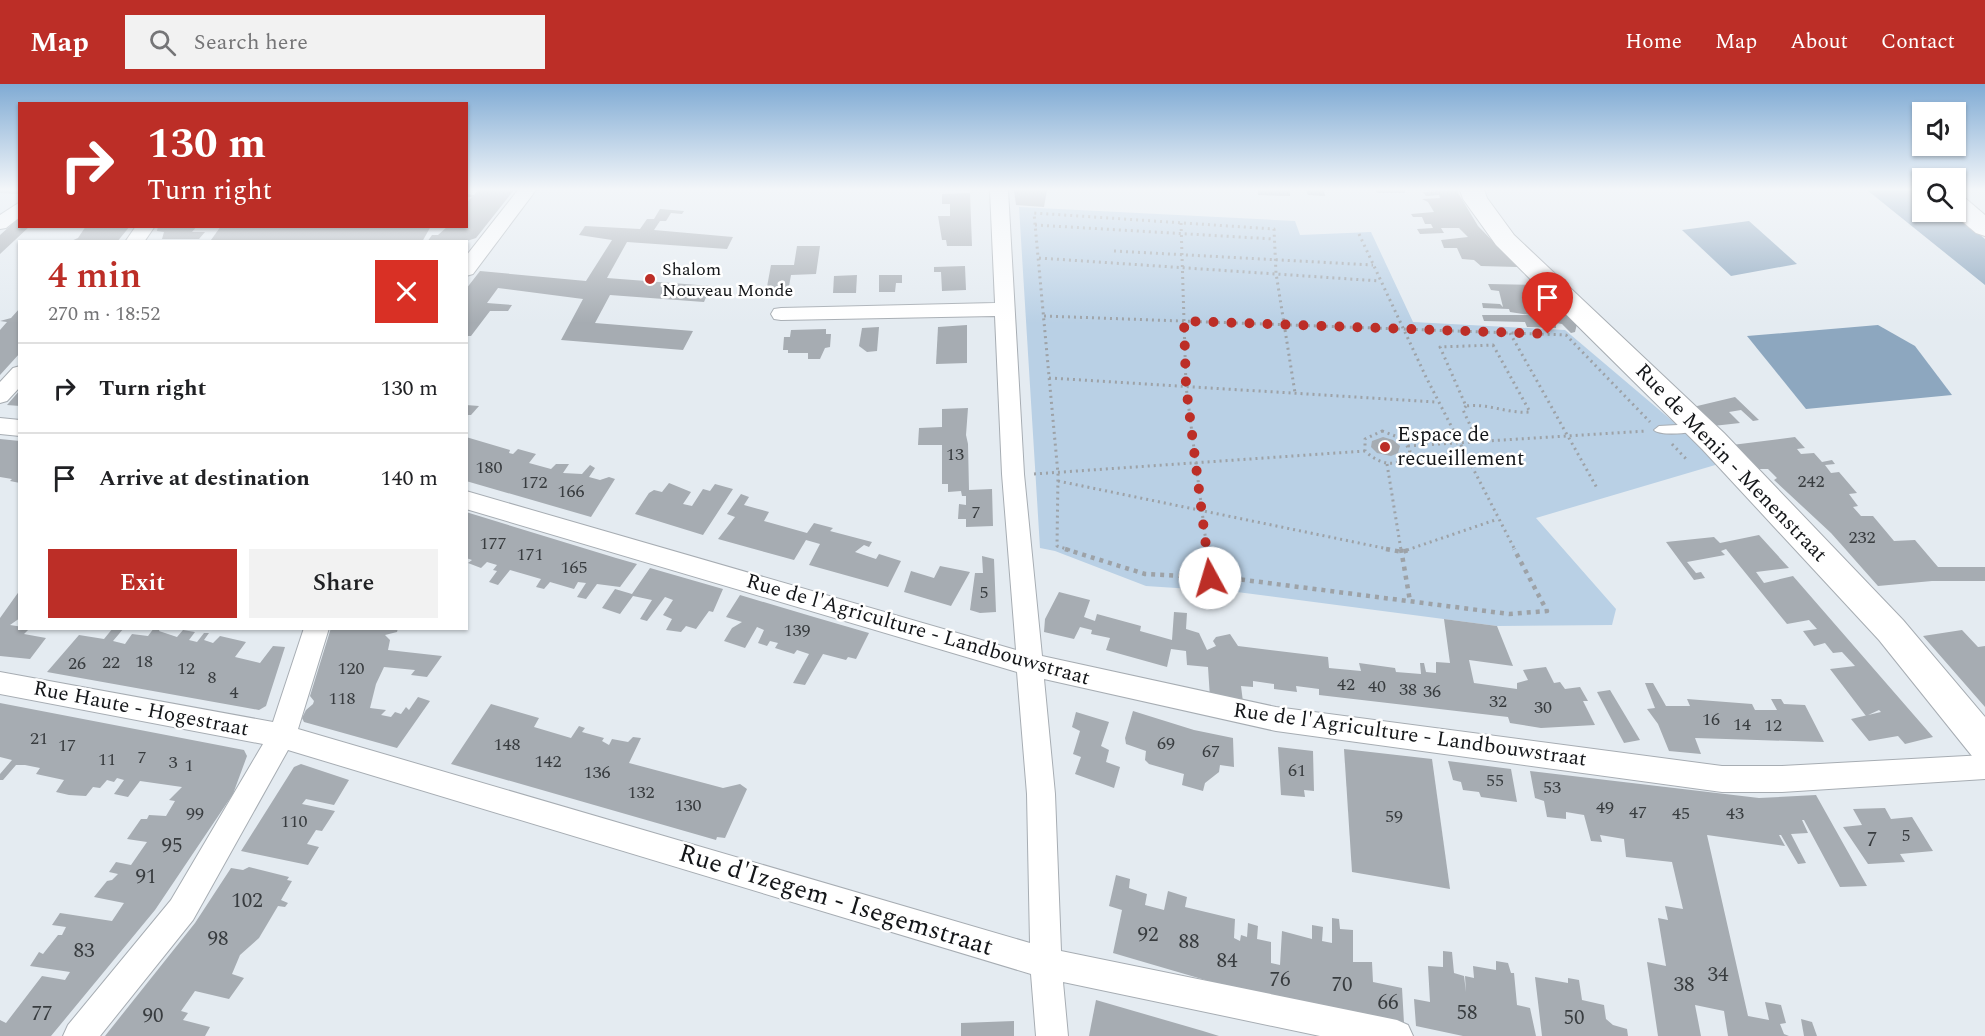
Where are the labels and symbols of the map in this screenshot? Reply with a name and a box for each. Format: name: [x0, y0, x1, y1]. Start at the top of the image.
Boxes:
place label: Shalom Nouveau Monde: [662, 256, 793, 304]
marker: Shalom Nouveau Monde: [643, 272, 657, 286]
pin: [1522, 272, 1573, 334]
street label: Rue de Menin - Menenstraat: [1627, 356, 1835, 570]
place label: Espace de recueillement: [1397, 419, 1524, 475]
marker: Espace de recueillement: [1378, 440, 1392, 454]
house number: 13: [946, 441, 964, 468]
house number: 180: [476, 454, 503, 481]
house number: 242: [1798, 468, 1825, 495]
house number: 172: [521, 469, 548, 496]
house number: 166: [558, 478, 585, 505]
house number: 7: [972, 499, 981, 526]
house number: 232: [1849, 524, 1876, 551]
house number: 177: [480, 530, 507, 557]
house number: 171: [517, 541, 544, 568]
position arrow: [1178, 546, 1242, 610]
house number: 165: [561, 554, 588, 581]
street label: Rue de l'Agriculture - Landbouwstraat: [742, 565, 1094, 695]
house number: 5: [980, 579, 989, 606]
house number: 139: [784, 617, 811, 644]
house number: 18: [135, 648, 153, 675]
house number: 22: [102, 649, 120, 676]
house number: 26: [68, 650, 86, 677]
house number: 12: [177, 655, 195, 682]
house number: 120: [338, 655, 365, 682]
house number: 8: [208, 664, 217, 691]
house number: 42: [1337, 671, 1355, 698]
street label: Rue Haute - Hogestraat: [31, 672, 251, 746]
house number: 40: [1368, 673, 1386, 700]
house number: 38: [1399, 676, 1417, 703]
house number: 36: [1423, 678, 1441, 705]
house number: 4: [230, 679, 239, 706]
house number: 118: [329, 685, 356, 712]
house number: 32: [1489, 688, 1507, 715]
street label: Rue de l'Agriculture - Landbouwstraat: [1231, 694, 1589, 776]
house number: 30: [1534, 694, 1552, 721]
house number: 16: [1702, 706, 1720, 733]
house number: 14: [1733, 711, 1751, 738]
house number: 12: [1764, 712, 1782, 739]
house number: 21: [30, 725, 48, 752]
house number: 69: [1157, 730, 1175, 757]
house number: 148: [494, 731, 521, 758]
house number: 17: [58, 732, 76, 759]
house number: 67: [1202, 738, 1220, 765]
house number: 7: [138, 744, 147, 771]
house number: 11: [98, 746, 116, 773]
house number: 142: [535, 748, 562, 775]
house number: 3: [169, 749, 178, 776]
house number: 1: [185, 752, 194, 779]
house number: 61: [1288, 757, 1306, 784]
house number: 136: [584, 759, 611, 786]
house number: 55: [1486, 767, 1504, 794]
house number: 53: [1543, 774, 1561, 801]
house number: 132: [628, 779, 655, 806]
house number: 130: [675, 792, 702, 819]
house number: 49: [1596, 794, 1614, 821]
house number: 47: [1629, 799, 1647, 826]
house number: 99: [186, 800, 204, 827]
house number: 45: [1672, 800, 1690, 827]
house number: 43: [1726, 800, 1744, 827]
house number: 59: [1385, 803, 1403, 830]
house number: 110: [281, 808, 308, 835]
house number: 5: [1902, 822, 1911, 849]
house number: 7: [1867, 824, 1877, 856]
house number: 95: [162, 830, 183, 862]
street label: Rue d'Izegem - Isegemstraat: [674, 833, 998, 967]
house number: 91: [136, 861, 157, 893]
house number: 102: [231, 885, 263, 917]
house number: 92: [1138, 919, 1159, 951]
house number: 98: [208, 923, 229, 955]
house number: 88: [1179, 926, 1200, 958]
house number: 83: [74, 935, 95, 967]
house number: 84: [1217, 945, 1238, 977]
house number: 34: [1708, 959, 1729, 991]
house number: 76: [1270, 964, 1291, 996]
house number: 70: [1332, 969, 1353, 1001]
house number: 38: [1674, 969, 1695, 1001]
house number: 66: [1378, 987, 1399, 1019]
house number: 58: [1457, 997, 1478, 1029]
house number: 77: [32, 998, 53, 1030]
house number: 90: [143, 1000, 164, 1032]
house number: 50: [1564, 1002, 1585, 1034]

